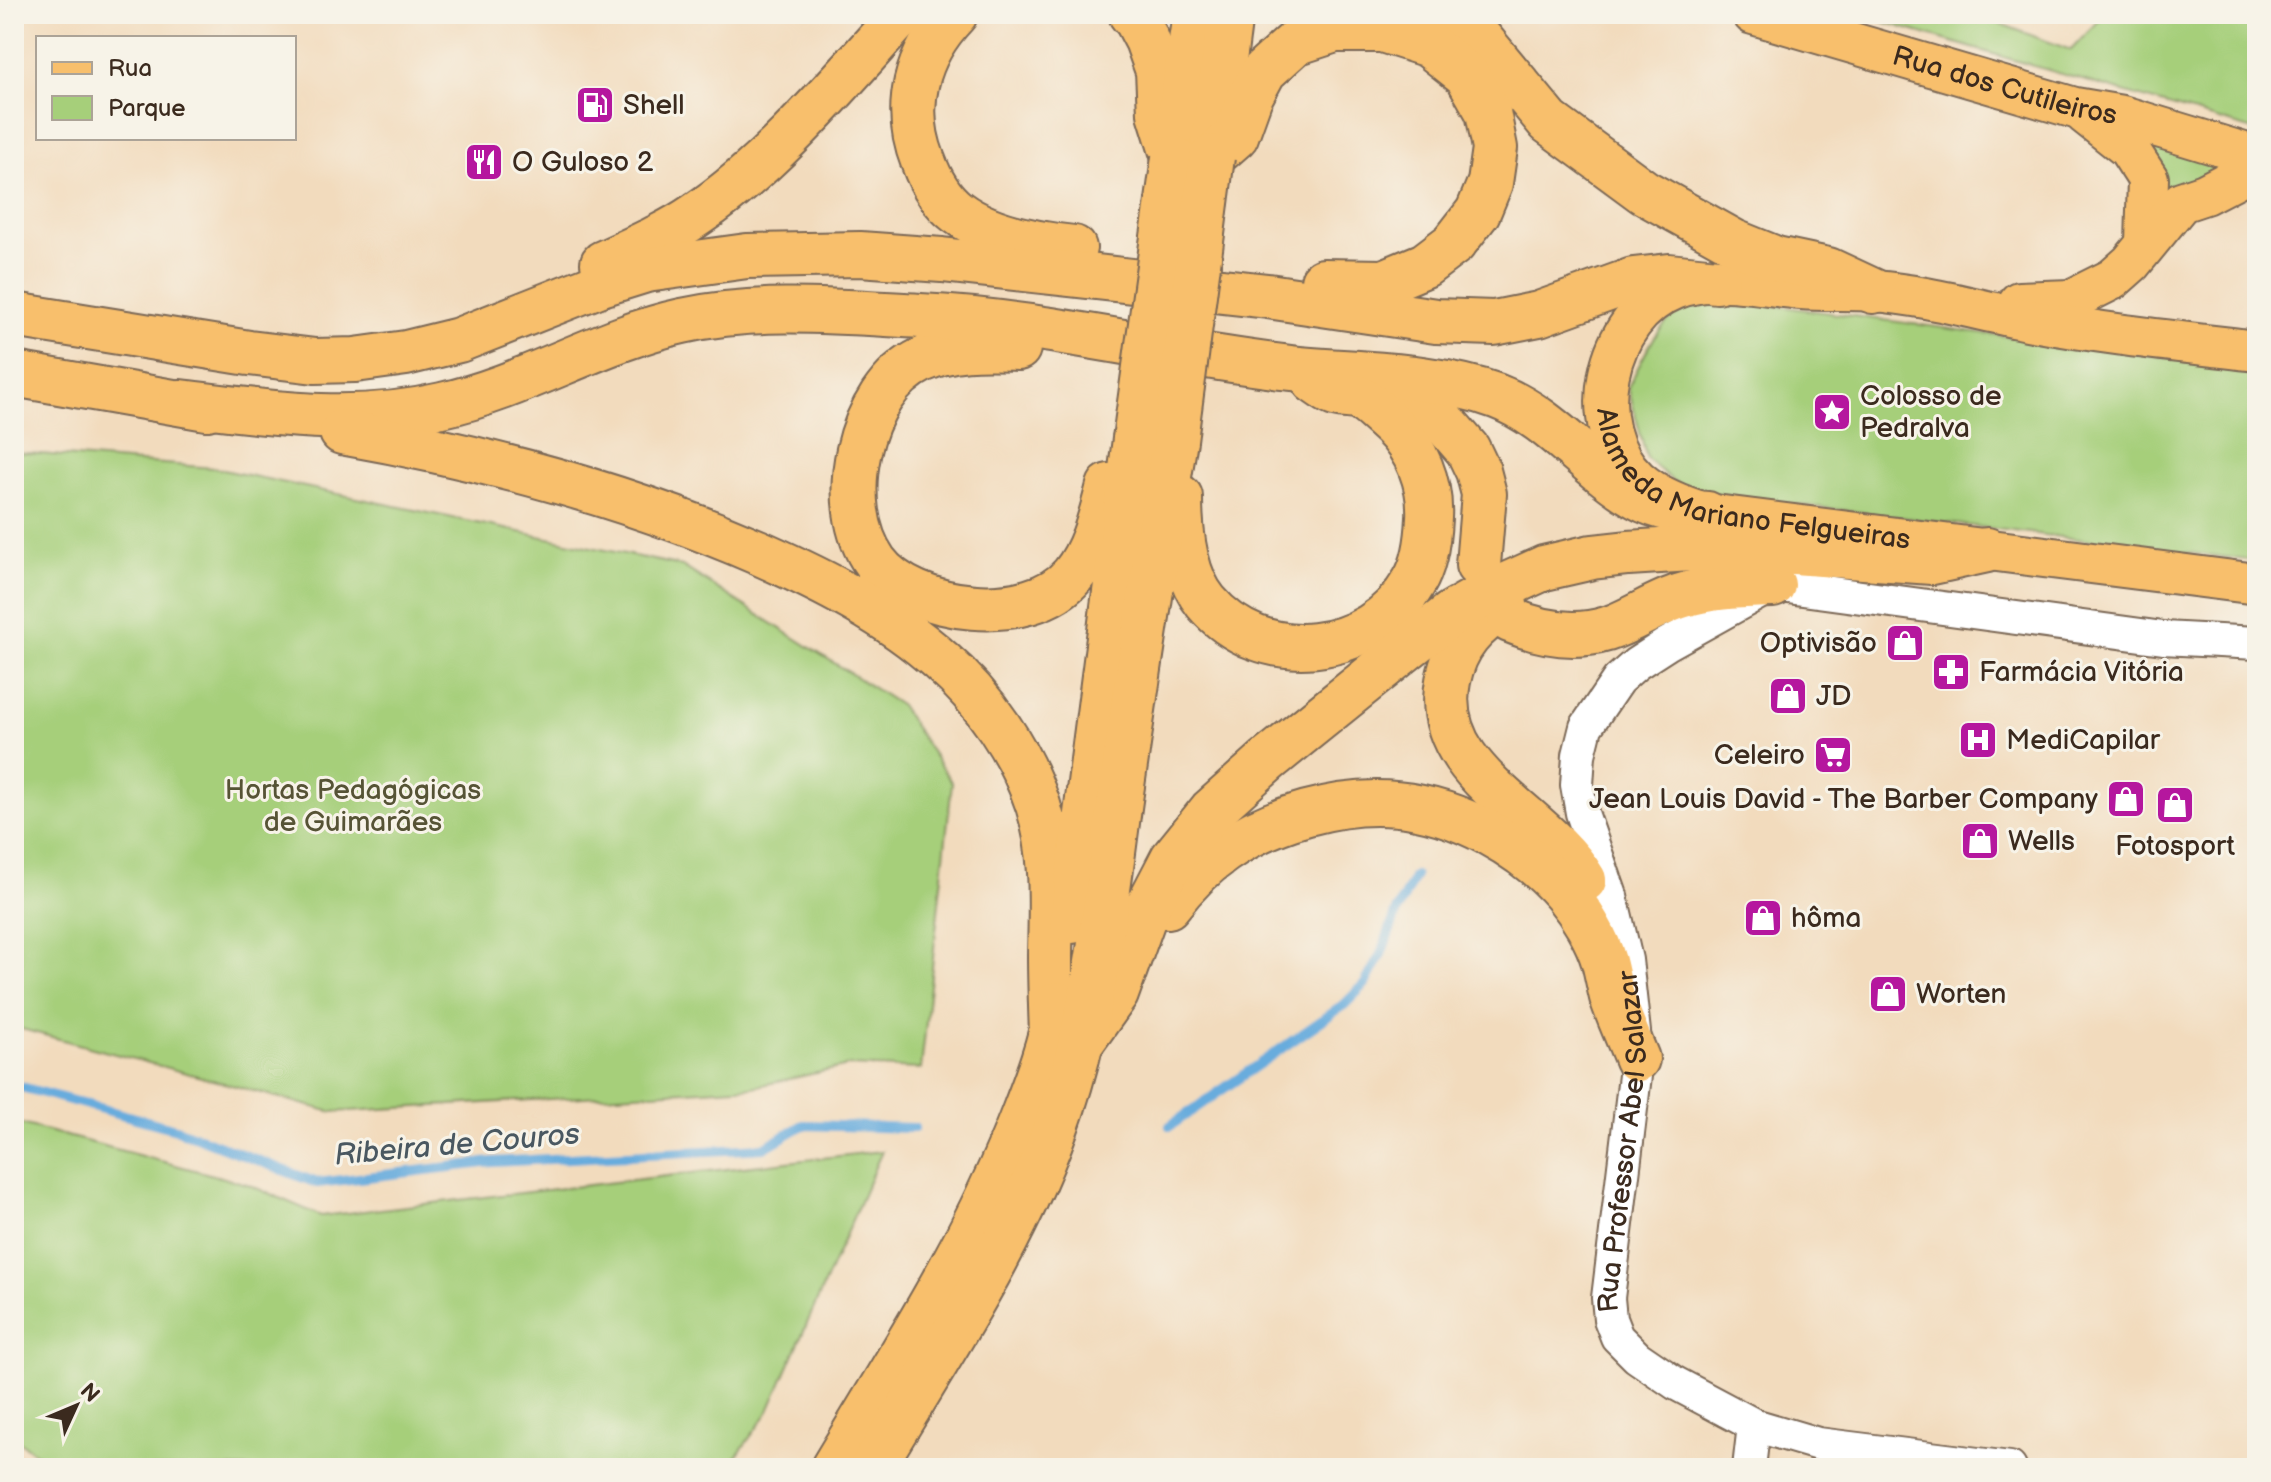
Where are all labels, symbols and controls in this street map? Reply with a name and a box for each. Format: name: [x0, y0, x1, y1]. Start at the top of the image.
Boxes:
legend: [36, 36, 296, 140]
street label: Rua dos Cutileiros: [1889, 39, 2120, 131]
text: Rua: [108, 54, 152, 83]
fuel station icon: Shell: [574, 84, 616, 126]
place label: Shell: [623, 89, 685, 122]
text: Parque: [108, 94, 186, 123]
restaurant icon: O Guloso 2: [463, 141, 505, 183]
place label: O Guloso 2: [512, 146, 654, 179]
place label: Colosso de Pedralva: [1860, 380, 2002, 445]
place icon: Colosso de Pedralva: [1811, 391, 1853, 433]
street label: Alameda Mariano Felgueiras: [1590, 406, 1912, 556]
shop icon: Optivisão: [1884, 622, 1926, 664]
place label: Optivisão: [1760, 627, 1877, 660]
pharmacy icon: Farmácia Vitória: [1930, 651, 1972, 693]
place label: Farmácia Vitória: [1979, 656, 2184, 689]
shop icon: JD: [1767, 675, 1809, 717]
place label: JD: [1816, 680, 1852, 713]
hospital icon: MediCapilar: [1957, 719, 1999, 761]
place label: MediCapilar: [2006, 724, 2161, 757]
supermarket icon: Celeiro: [1812, 734, 1854, 776]
place label: Celeiro: [1714, 739, 1805, 772]
park label: Hortas Pedagógicas de Guimarães: [225, 774, 481, 839]
shop icon: Jean Louis David - The Barber Company: [2105, 778, 2147, 820]
place label: Jean Louis David - The Barber Company: [1589, 783, 2098, 816]
shop icon: Fotosport: [2154, 784, 2196, 826]
shop icon: Wells: [1959, 820, 2001, 862]
place label: Wells: [2008, 825, 2075, 858]
place label: Fotosport: [2115, 830, 2235, 863]
shop icon: hôma: [1742, 897, 1784, 939]
place label: hôma: [1791, 902, 1861, 935]
street label: Rua Professor Abel Salazar: [1591, 968, 1654, 1314]
shop icon: Worten: [1867, 973, 1909, 1015]
place label: Worten: [1916, 978, 2006, 1011]
water label: Ribeira de Couros: [333, 1116, 581, 1174]
north arrow: [36, 1366, 116, 1446]
text: N: [74, 1378, 105, 1408]

